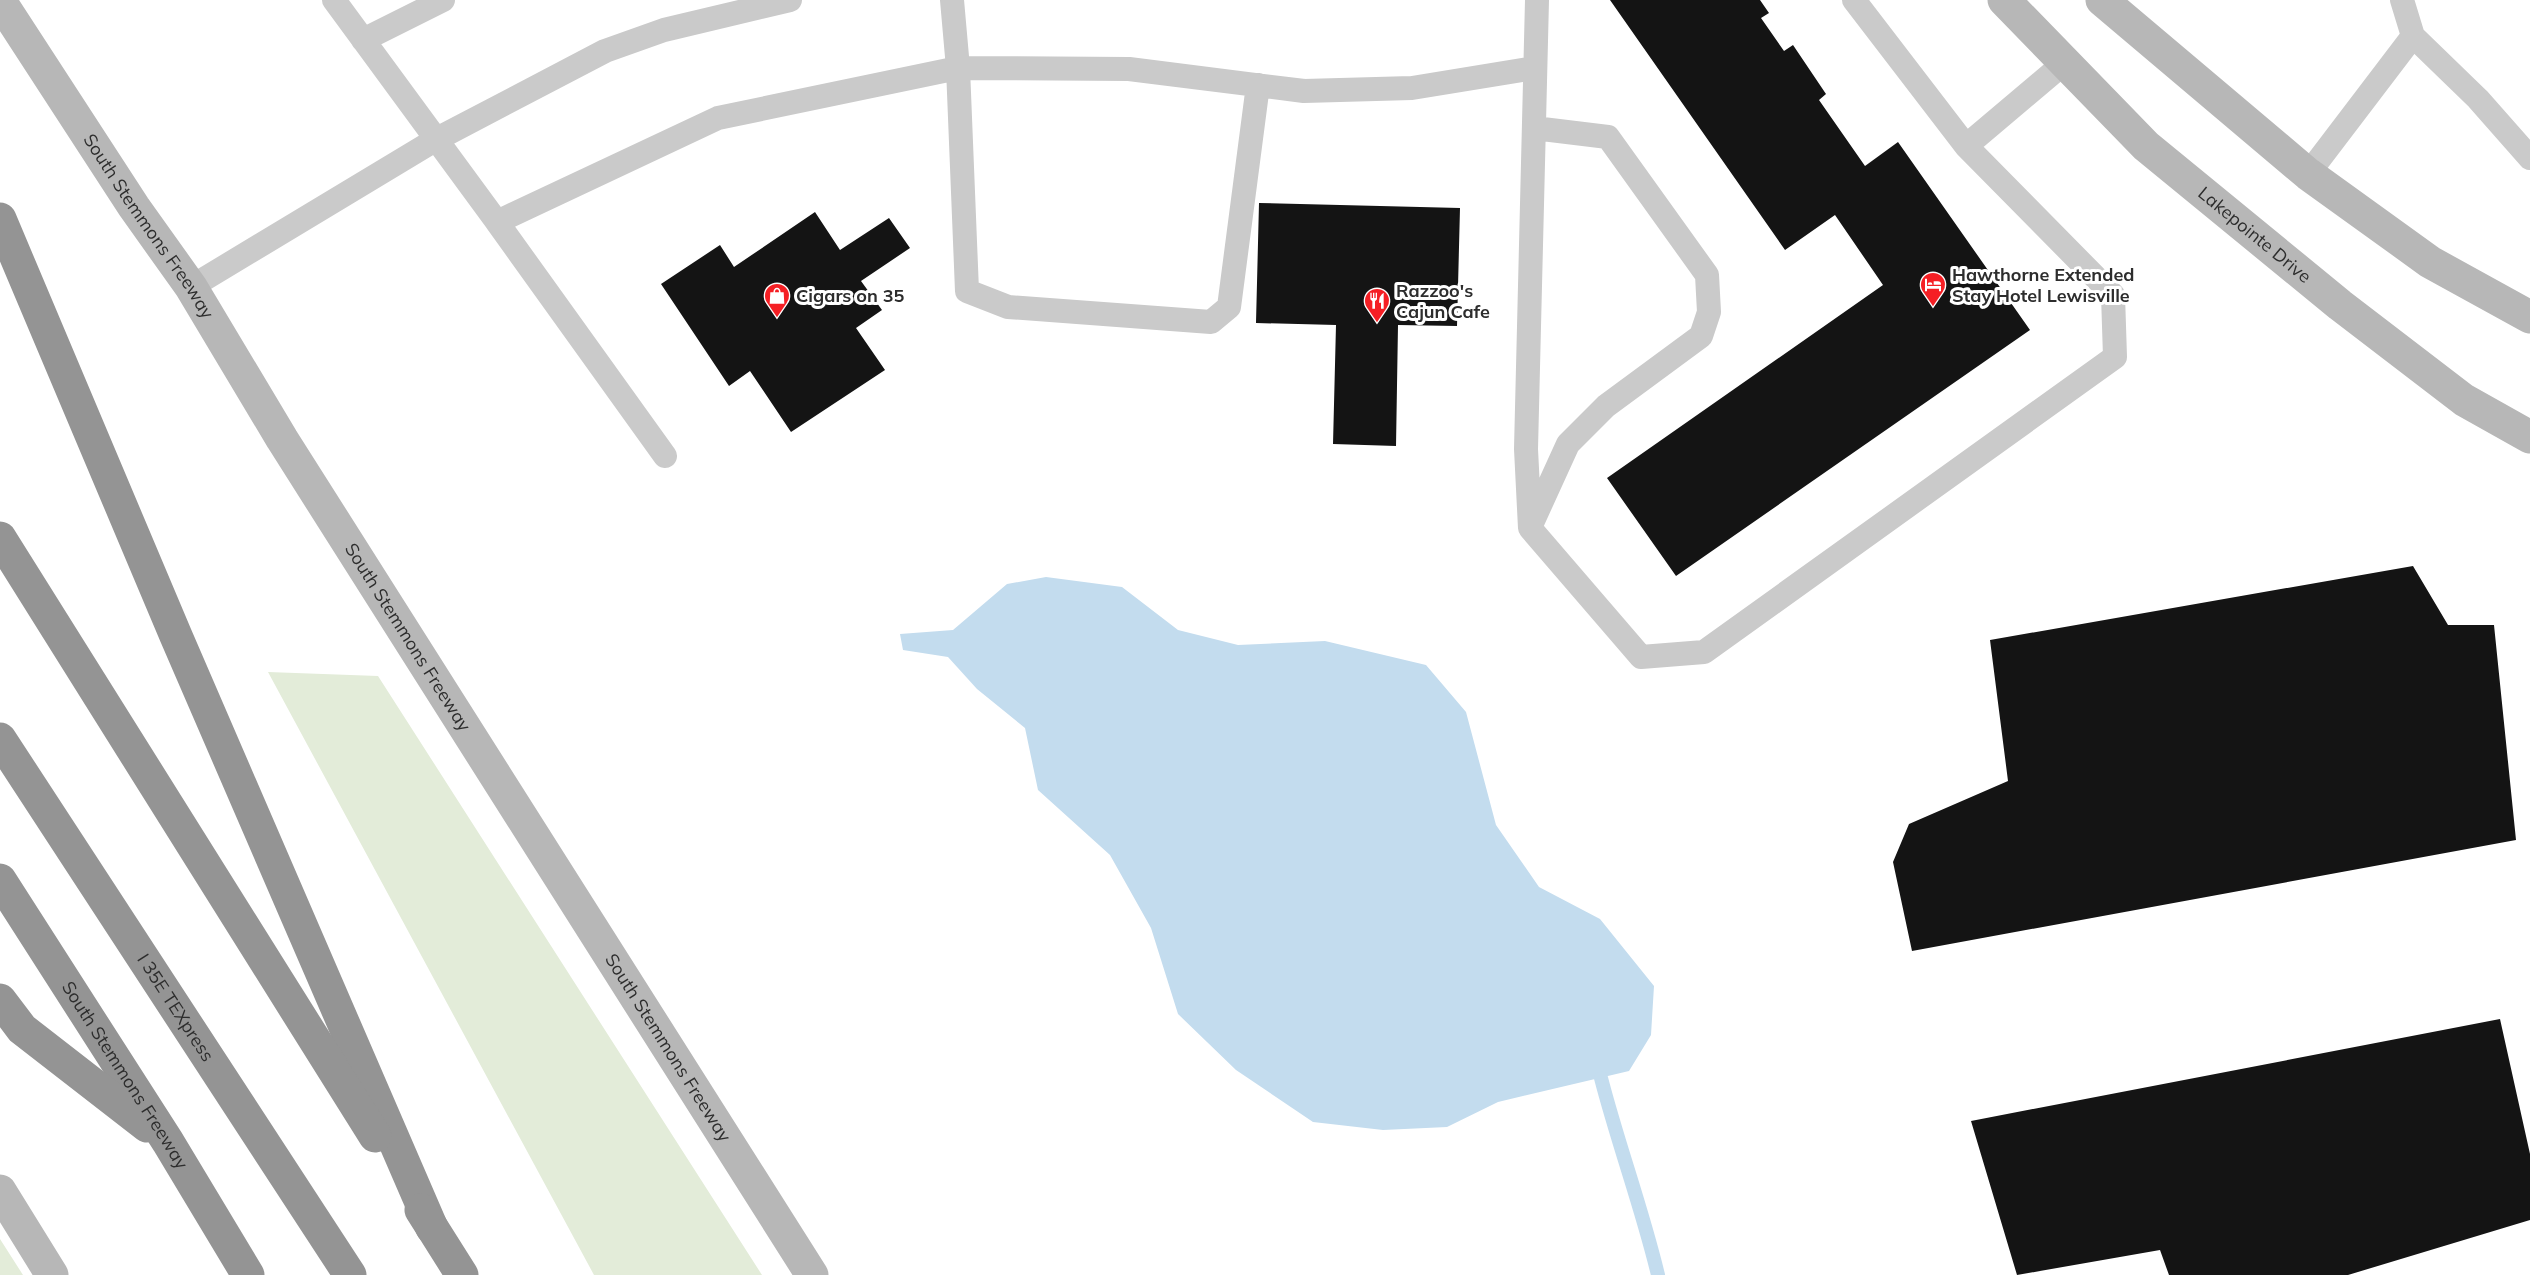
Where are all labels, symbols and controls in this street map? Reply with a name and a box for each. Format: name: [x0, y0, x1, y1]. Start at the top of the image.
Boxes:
street label: South Stemmons Freeway: [78, 129, 220, 323]
street label: Lakepointe Drive: [2194, 181, 2316, 288]
place label: Hawthorne Extended Stay Hotel Lewisville: [1952, 263, 2134, 307]
hotel icon: Hawthorne Extended Stay Hotel Lewisville: [1918, 270, 1948, 308]
place label: Razzoo's Cajun Cafe: [1396, 279, 1490, 323]
shop icon: Cigars on 35: [762, 281, 792, 319]
place label: Cigars on 35: [796, 284, 905, 307]
restaurant icon: Razzoo's Cajun Cafe: [1362, 286, 1392, 324]
street label: South Stemmons Freeway: [340, 539, 477, 736]
street label: I 35E TEXpress: [132, 949, 220, 1066]
street label: South Stemmons Freeway: [600, 949, 737, 1146]
street label: South Stemmons Freeway: [57, 977, 194, 1174]

